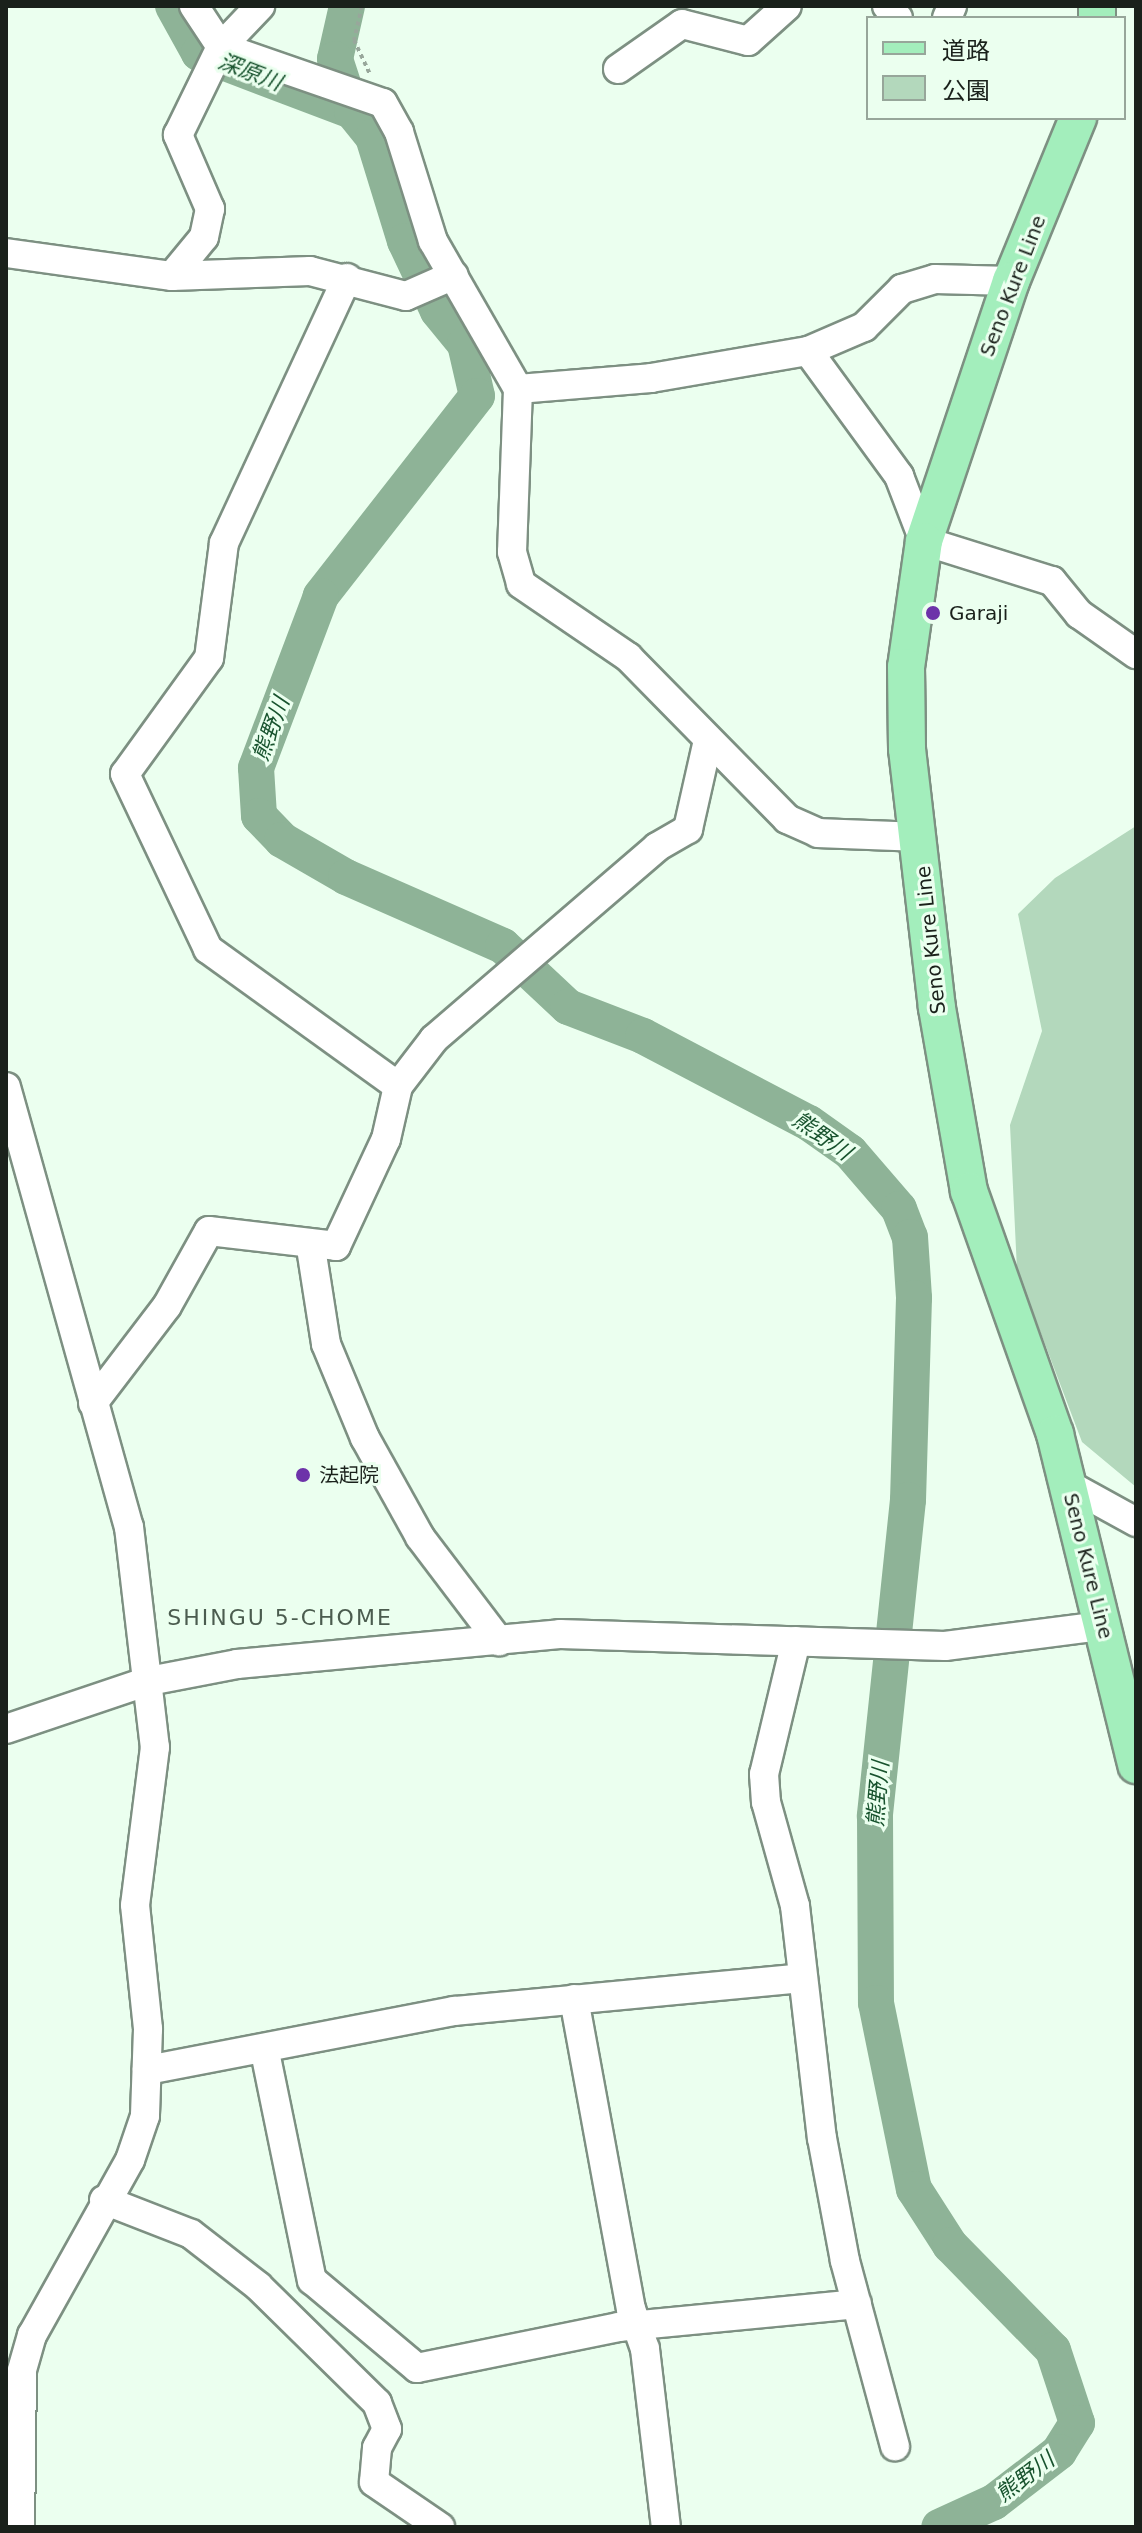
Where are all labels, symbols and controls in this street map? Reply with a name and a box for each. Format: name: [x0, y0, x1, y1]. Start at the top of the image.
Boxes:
legend: [866, 16, 1126, 120]
text: 道路: [942, 37, 990, 65]
water label: 深原川: [214, 48, 286, 96]
text: 公園: [942, 77, 990, 105]
street label: Seno Kure Line: [975, 212, 1051, 360]
place label: Garaji: [949, 601, 1008, 625]
marker: Garaji: [924, 604, 942, 622]
water label: 熊野川: [247, 693, 295, 765]
street label: Seno Kure Line: [911, 865, 951, 1015]
water label: 熊野川: [787, 1106, 857, 1166]
place label: 法起院: [319, 1463, 379, 1487]
marker: 法起院: [294, 1466, 312, 1484]
street label: Seno Kure Line: [1058, 1491, 1118, 1641]
district label: SHINGU 5-CHOME: [167, 1605, 393, 1631]
water label: 熊野川: [862, 1760, 894, 1828]
water label: 熊野川: [991, 2447, 1059, 2507]

